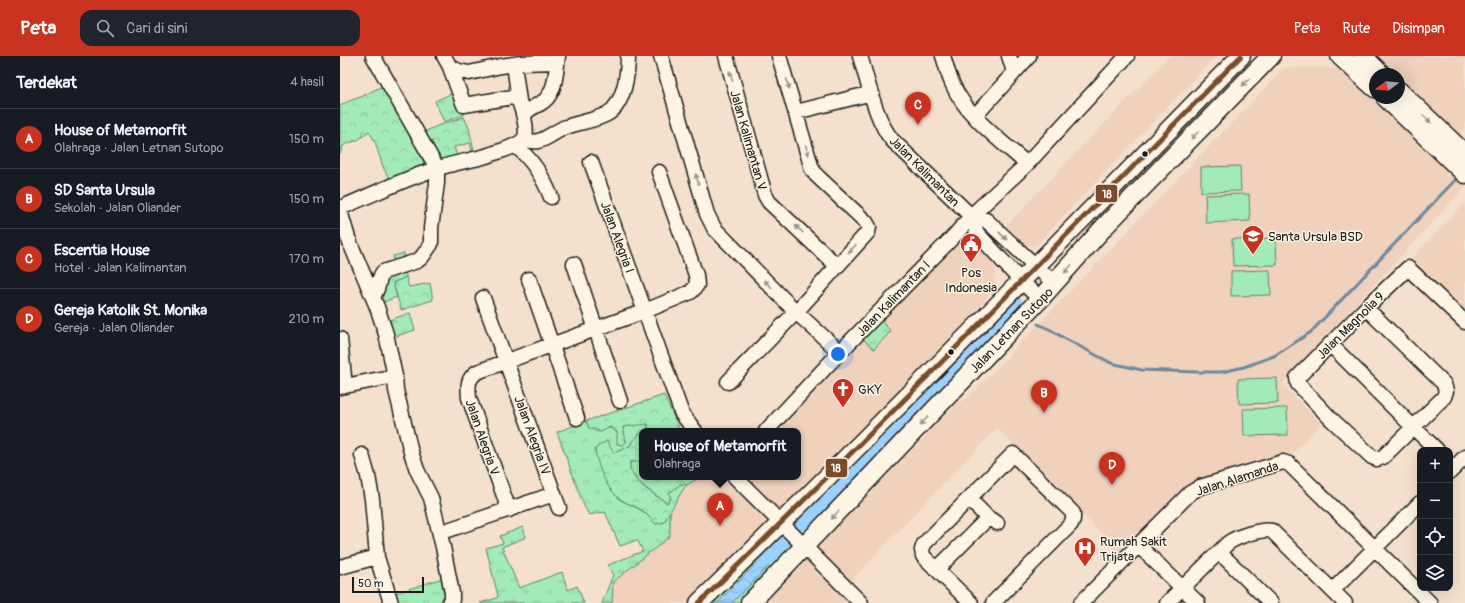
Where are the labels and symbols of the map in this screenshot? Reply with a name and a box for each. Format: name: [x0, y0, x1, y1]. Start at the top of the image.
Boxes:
north arrow: [1369, 68, 1405, 104]
one-way arrow: [728, 70, 734, 82]
one-way arrow: [1241, 77, 1251, 87]
one-way arrow: [785, 78, 791, 90]
street label: Jalan Kalimantan V: [726, 88, 770, 192]
pin: C: [905, 92, 931, 125]
one-way arrow: [1422, 114, 1432, 123]
one-way arrow: [1190, 130, 1200, 140]
street label: Jalan Kalimantan: [886, 133, 963, 210]
one-way arrow: [804, 144, 810, 156]
unlabelled marker: [1140, 149, 1150, 159]
one-way arrow: [694, 173, 700, 185]
line badge: 18: [1095, 184, 1118, 203]
text: 18: [1102, 188, 1112, 201]
street label: Jalan Alegria I: [597, 199, 637, 275]
school or university icon: Santa Ursula BSD: [1240, 223, 1266, 256]
one-way arrow: [794, 224, 804, 234]
place label: Santa Ursula BSD: [1268, 229, 1363, 245]
public building icon: Pos Indonesia: [958, 231, 984, 264]
one-way arrow: [998, 231, 1008, 241]
one-way arrow: [847, 244, 857, 254]
street label: Jalan Kalimantan I: [853, 257, 934, 340]
one-way arrow: [1063, 264, 1072, 275]
place label: Pos Indonesia: [945, 265, 997, 296]
one-way arrow: [763, 279, 773, 289]
street label: Jalan Letnan Sutopo: [967, 285, 1057, 377]
street label: Jalan Magnolia 9: [1314, 288, 1388, 363]
your location: [828, 344, 848, 364]
unlabelled marker: [946, 347, 956, 357]
church icon: GKY: [830, 376, 856, 409]
pin: B: [1031, 380, 1057, 413]
place label: GKY: [858, 382, 882, 398]
street label: Jalan Alegria IV: [510, 394, 554, 477]
street label: Jalan Alegria V: [462, 397, 503, 478]
one-way arrow: [919, 416, 929, 426]
pin: D: [1099, 452, 1125, 485]
line badge: 18: [825, 458, 848, 478]
street label: Jalan Alamanda: [1194, 458, 1281, 500]
text: 18: [831, 462, 841, 475]
pin: A: [707, 493, 733, 526]
one-way arrow: [831, 511, 840, 520]
place label: Rumah Sakit Trijata: [1100, 534, 1168, 565]
hospital icon: Rumah Sakit Trijata: [1072, 535, 1098, 568]
scale bar: [352, 575, 424, 594]

